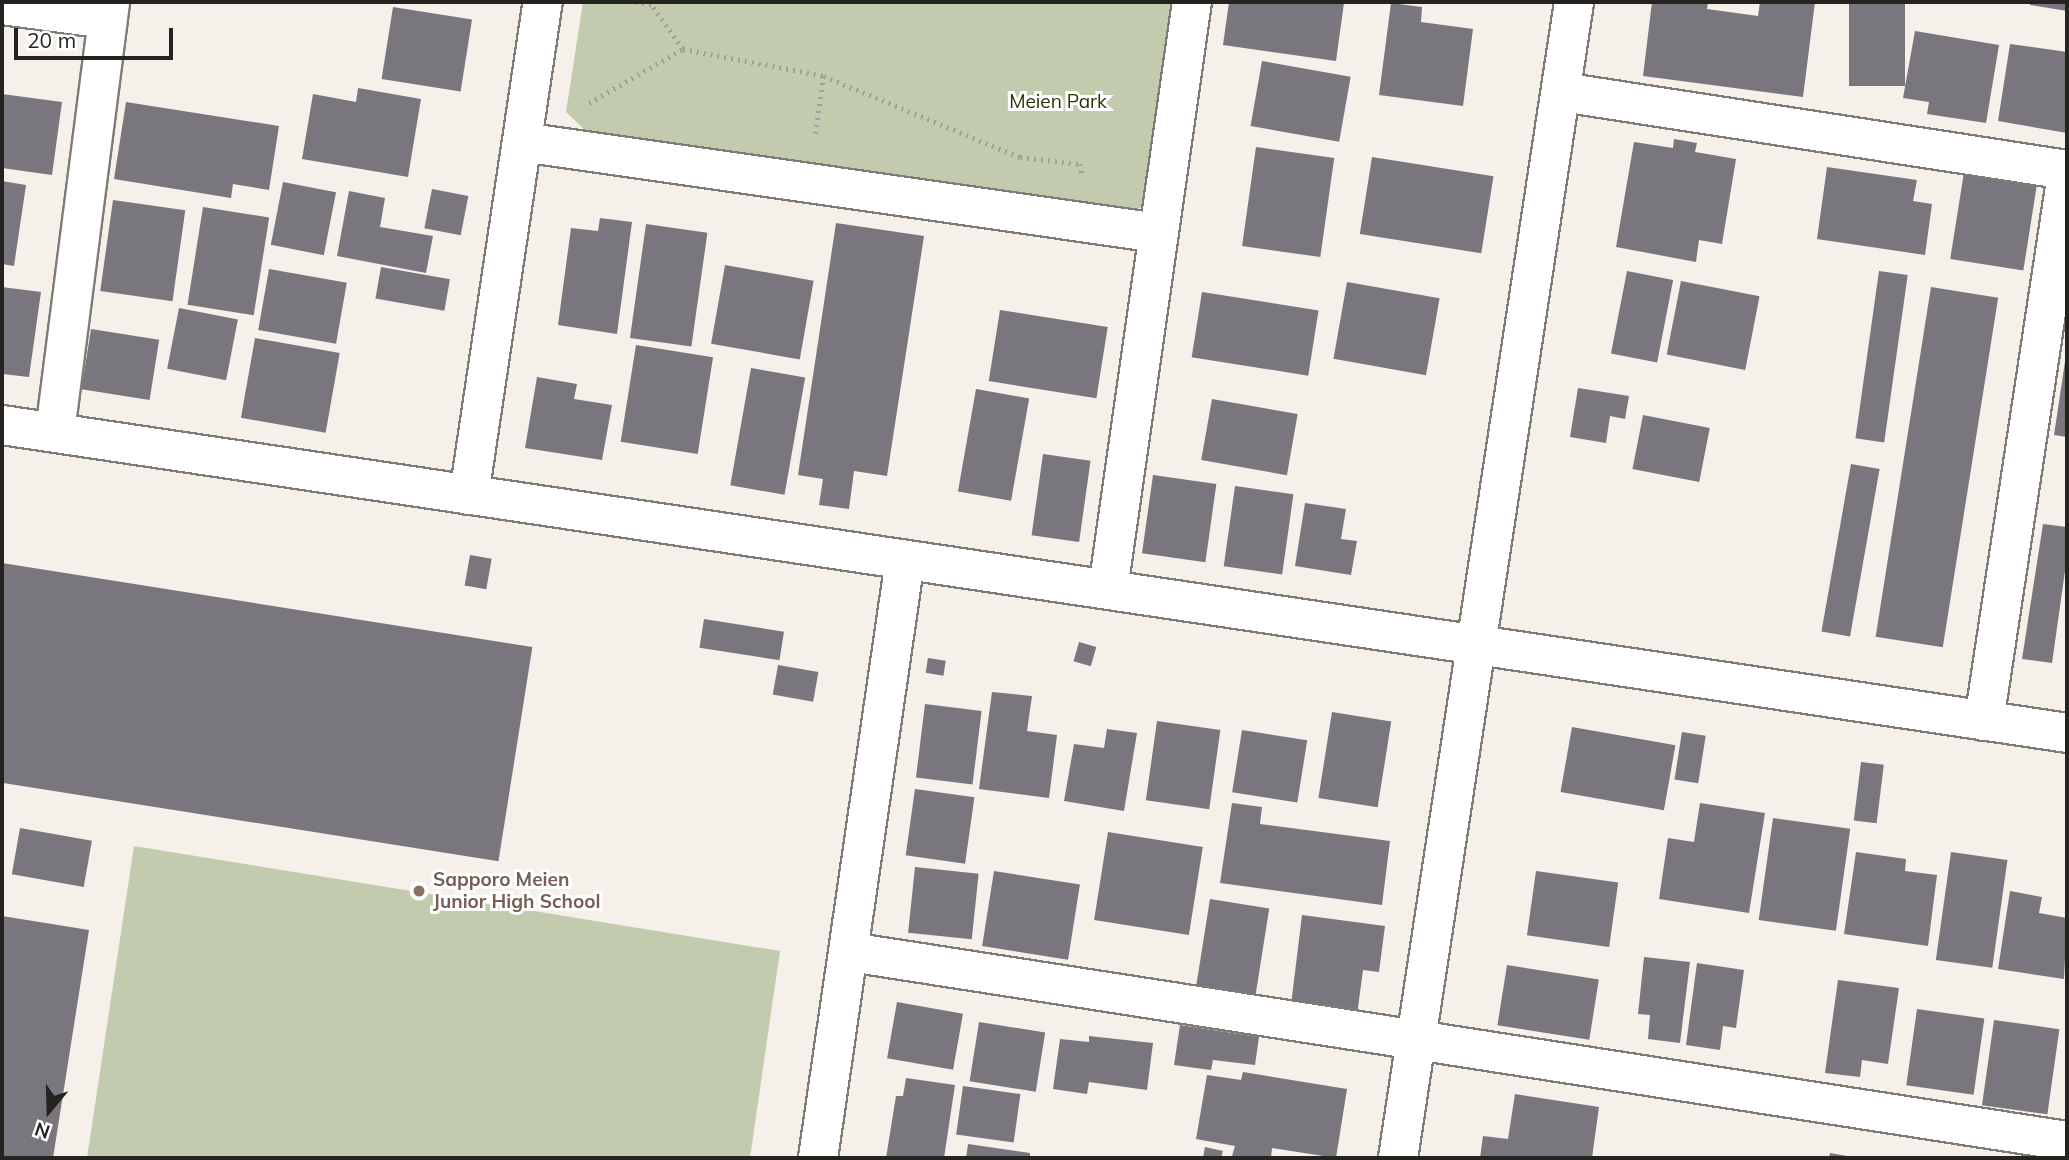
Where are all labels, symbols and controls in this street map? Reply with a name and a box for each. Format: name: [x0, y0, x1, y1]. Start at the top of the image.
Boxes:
scale bar: [18, 14, 177, 58]
text: 20 m: [27, 27, 76, 53]
park label: Meien Park: [1009, 91, 1107, 113]
place label: Sapporo Meien Junior High School: [433, 869, 600, 913]
marker: Sapporo Meien Junior High School: [411, 883, 427, 899]
north arrow: [14, 1076, 84, 1146]
text: N: [31, 1117, 53, 1145]

